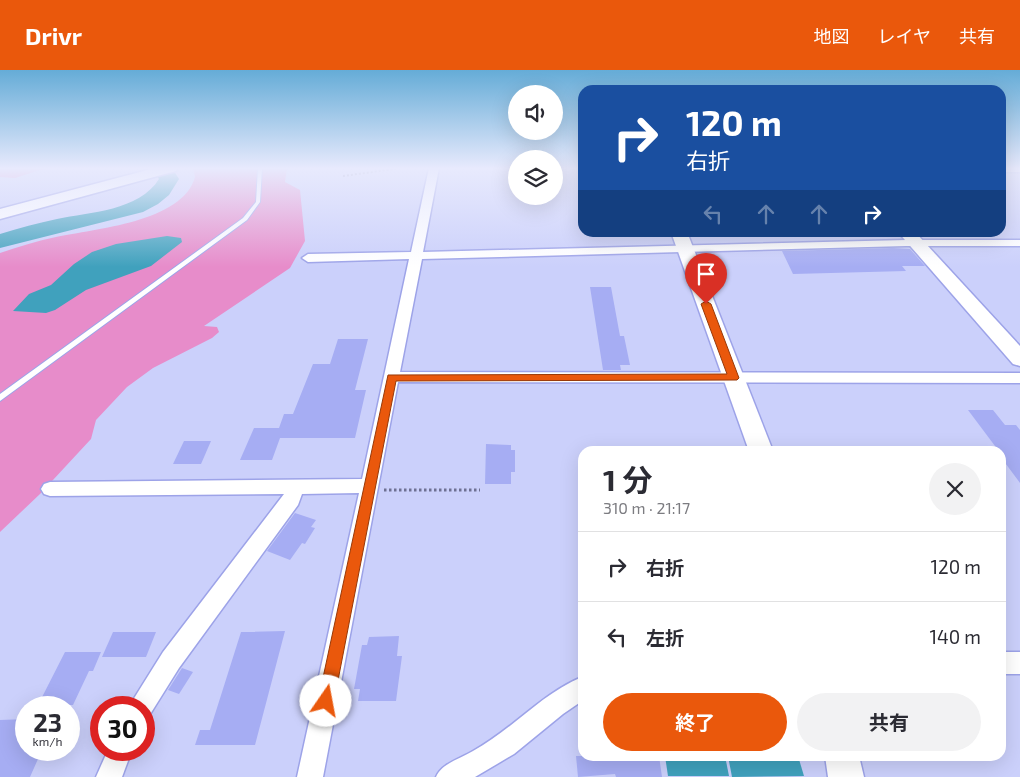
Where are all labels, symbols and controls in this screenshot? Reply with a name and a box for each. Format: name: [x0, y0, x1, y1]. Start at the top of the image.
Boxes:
text: Drivr: [25, 21, 82, 50]
text: 地図: [814, 25, 850, 47]
text: レイヤ: [878, 25, 931, 47]
text: 共有: [959, 25, 995, 47]
map controls: [508, 85, 563, 205]
button: sound: [508, 85, 563, 140]
text: 120 m: [686, 101, 782, 143]
icon: right: [603, 105, 668, 170]
text: 右折: [686, 147, 730, 173]
button: layers: [508, 150, 563, 205]
icon: left: [699, 200, 727, 228]
icon: ahead: [752, 200, 780, 228]
icon: ahead: [805, 200, 833, 228]
icon: right: [858, 200, 886, 228]
pin: [685, 253, 727, 304]
icon: arrive: [692, 260, 720, 288]
text: 1 分: [603, 461, 652, 497]
button: close: [929, 463, 981, 515]
text: 310 m · 21:17: [603, 498, 690, 517]
icon: right: [603, 553, 631, 581]
text: 120 m: [930, 555, 981, 578]
text: 右折: [646, 556, 684, 579]
icon: left: [603, 623, 631, 651]
text: 140 m: [929, 625, 981, 648]
text: 左折: [646, 626, 684, 649]
position arrow: [299, 674, 351, 726]
button: 終了: [603, 693, 787, 751]
button: 共有: [797, 693, 981, 751]
speed limit sign: 30: [90, 696, 155, 761]
text: 23: [33, 707, 62, 737]
text: km/h: [33, 734, 62, 748]

